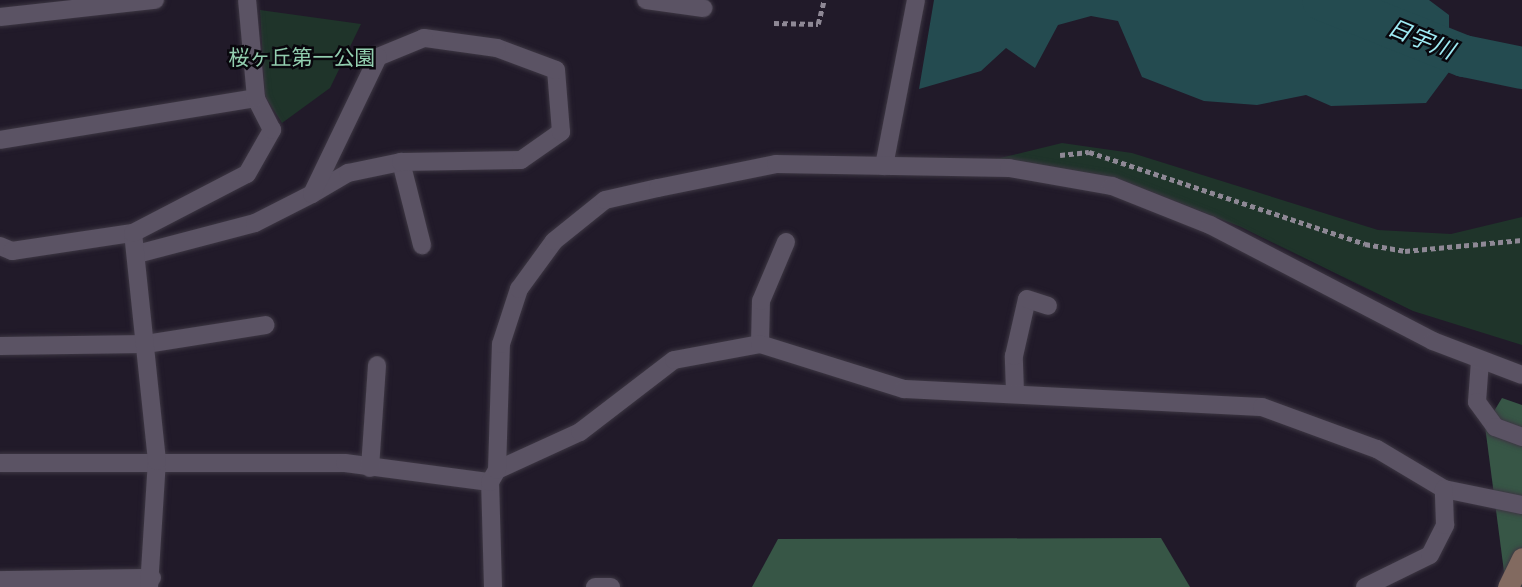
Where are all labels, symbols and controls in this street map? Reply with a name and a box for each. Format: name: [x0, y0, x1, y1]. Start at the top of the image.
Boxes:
water label: 日宇川: [1384, 13, 1458, 65]
park label: 桜ヶ丘第一公園: [229, 45, 375, 71]

